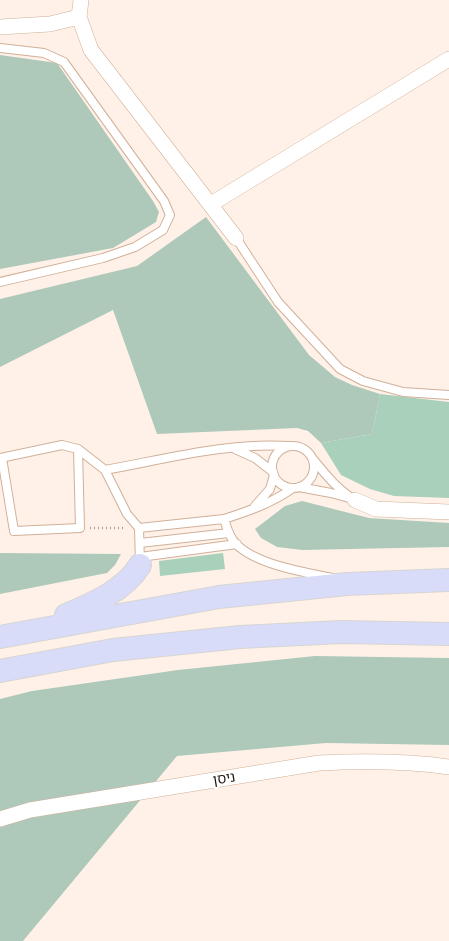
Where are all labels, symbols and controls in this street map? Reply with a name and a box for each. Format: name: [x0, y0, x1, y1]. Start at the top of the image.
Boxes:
street label: ניסן: [211, 769, 237, 789]

